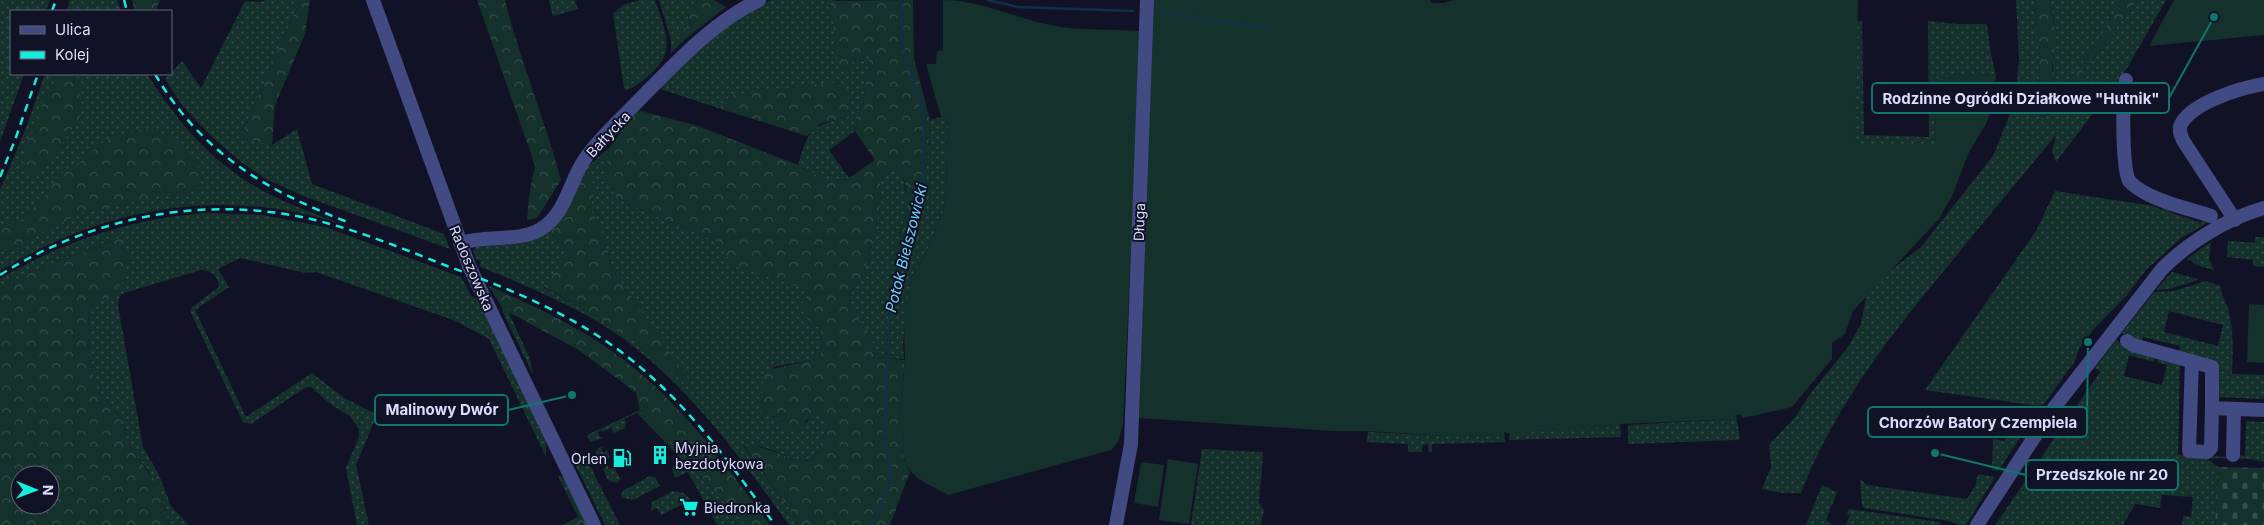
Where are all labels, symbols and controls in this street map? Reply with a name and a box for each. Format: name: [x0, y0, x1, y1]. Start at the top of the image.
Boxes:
legend: [10, 10, 172, 75]
text: Ulica: [55, 20, 91, 39]
text: Kolej: [55, 45, 90, 64]
callout: Rodzinne Ogródki Działkowe "Hutnik": [1872, 83, 2169, 113]
text: Rodzinne Ogródki Działkowe "Hutnik": [1882, 89, 2160, 108]
street label: Bałtycka: [582, 108, 634, 160]
water label: Potok Bielszowicki: [881, 182, 931, 314]
street label: Długa: [1130, 203, 1148, 241]
street label: Radoszowska: [446, 223, 498, 313]
callout: Malinowy Dwór: [375, 395, 508, 425]
text: Malinowy Dwór: [385, 400, 499, 419]
callout: Chorzów Batory Czempiela: [1868, 407, 2087, 437]
text: Chorzów Batory Czempiela: [1879, 413, 2077, 432]
place label: Myjnia bezdotykowa: [675, 439, 764, 472]
building icon: Myjnia bezdotykowa: [649, 444, 671, 466]
fuel station icon: Orlen: [611, 447, 633, 469]
place label: Orlen: [571, 450, 607, 467]
callout: Przedszkole nr 20: [2026, 460, 2178, 490]
north arrow: [10, 465, 60, 515]
text: Przedszkole nr 20: [2036, 465, 2168, 484]
text: N: [40, 485, 57, 496]
supermarket icon: Biedronka: [678, 496, 700, 518]
place label: Biedronka: [704, 499, 771, 516]

